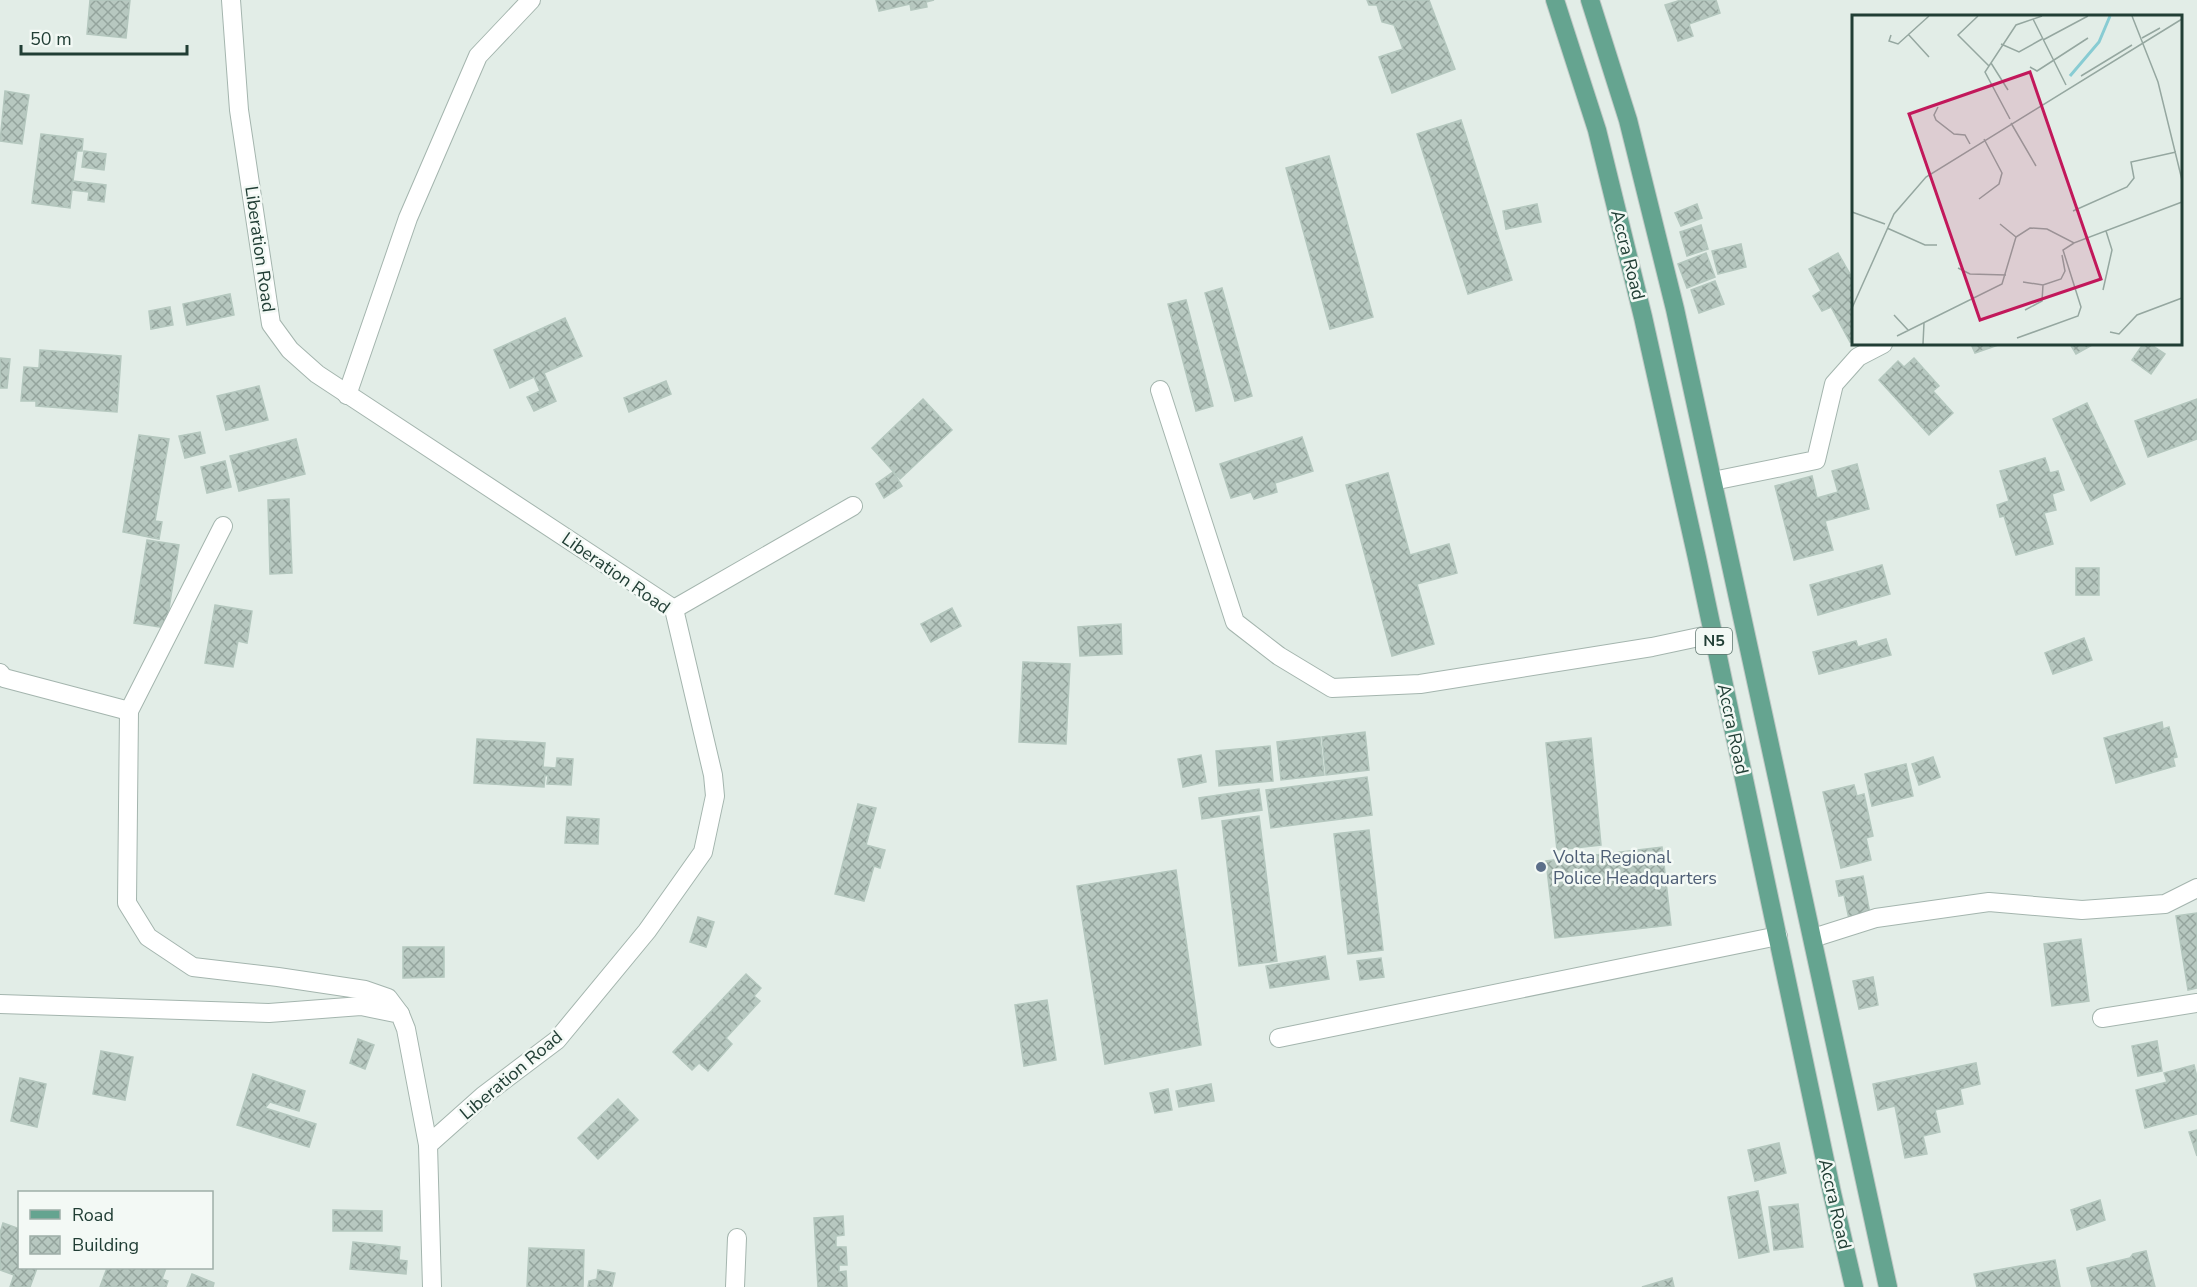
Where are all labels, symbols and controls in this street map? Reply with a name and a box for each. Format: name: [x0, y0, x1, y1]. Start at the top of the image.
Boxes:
inset map: [1852, 15, 2182, 345]
scale bar: [21, 18, 188, 56]
text: 50 m: [30, 27, 72, 51]
street label: Liberation Road: [239, 184, 281, 314]
street label: Accra Road: [1605, 208, 1651, 302]
street label: Liberation Road: [557, 527, 675, 619]
road number: N5: [1696, 628, 1732, 654]
street label: Accra Road: [1712, 682, 1754, 776]
place label: Volta Regional Police Headquarters: [1552, 845, 1717, 890]
marker: Volta Regional Police Headquarters: [1534, 860, 1548, 874]
street label: Liberation Road: [455, 1025, 567, 1125]
street label: Accra Road: [1813, 1157, 1857, 1251]
legend: [18, 1191, 213, 1269]
text: Road: [72, 1203, 114, 1227]
text: Building: [72, 1233, 139, 1257]

